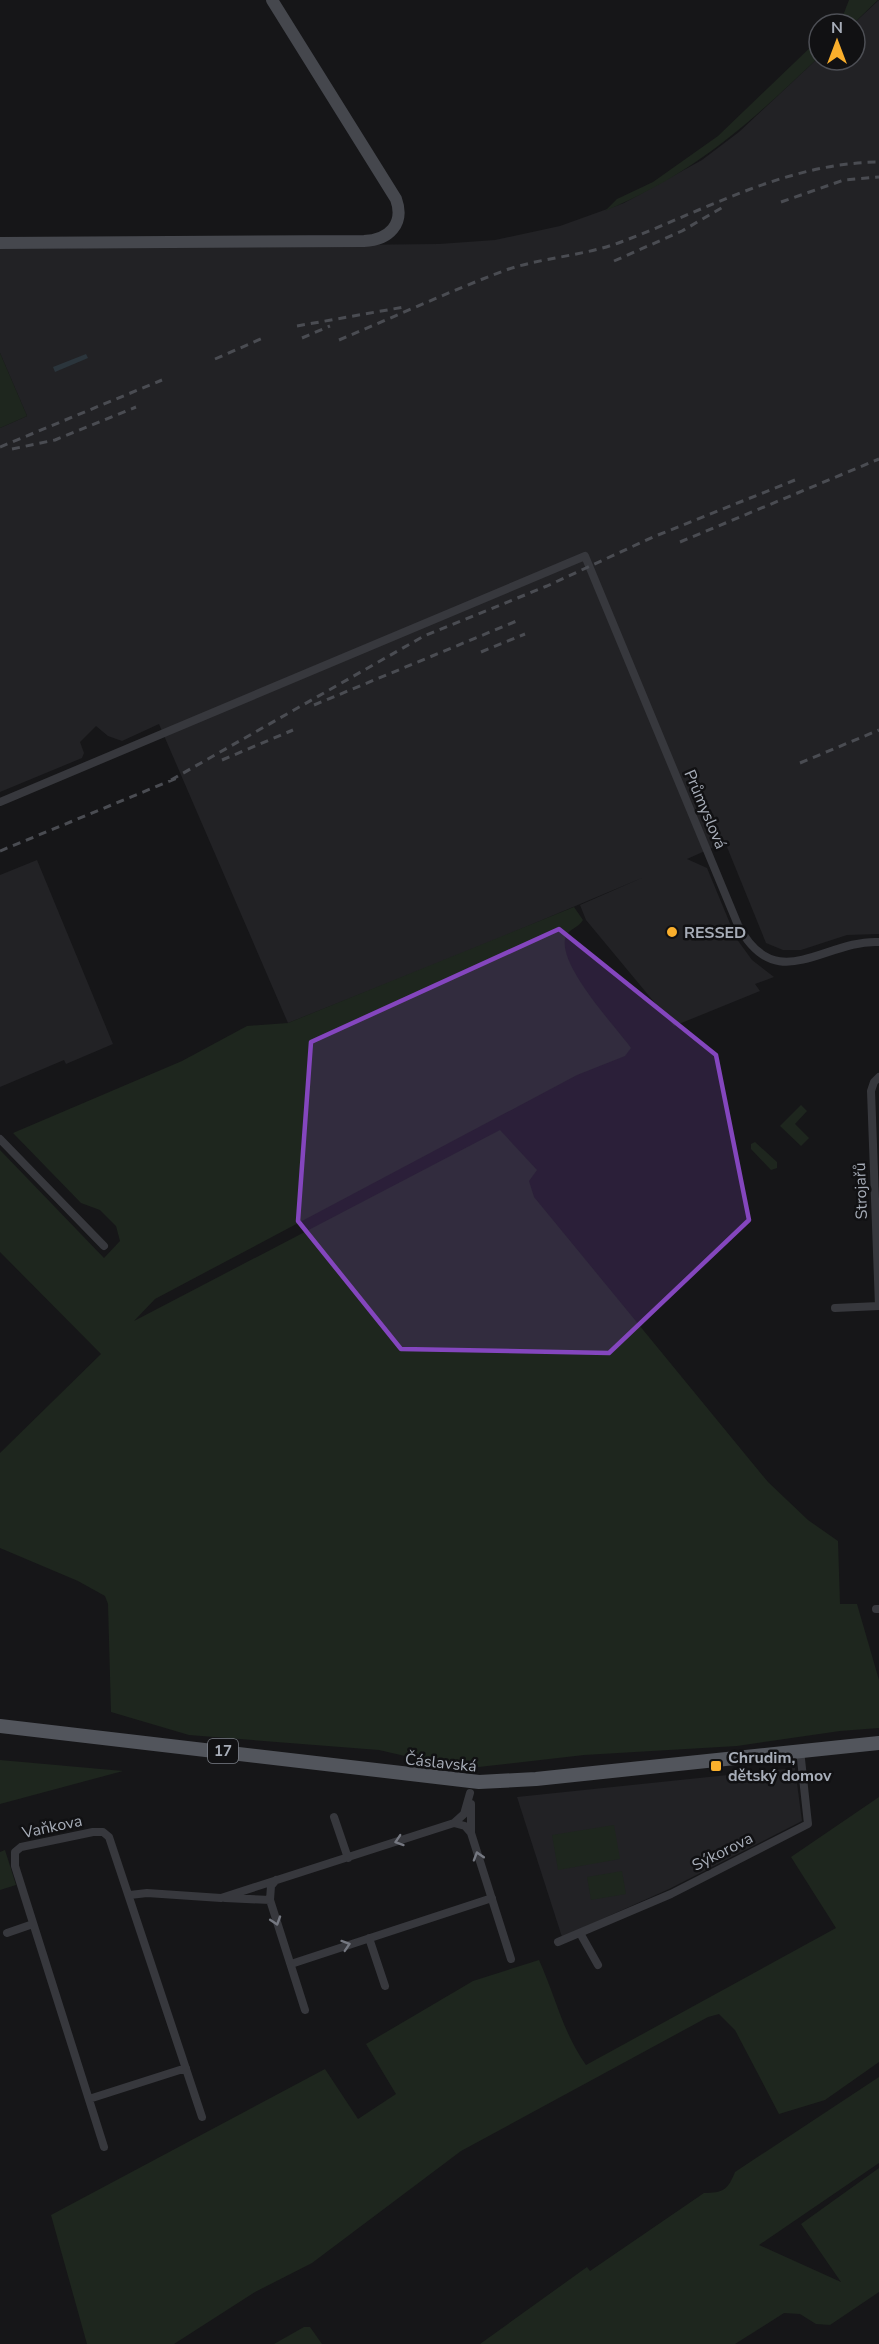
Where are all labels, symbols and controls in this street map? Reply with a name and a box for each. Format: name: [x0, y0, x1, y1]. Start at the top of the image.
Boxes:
north arrow: [807, 12, 867, 72]
text: N: [831, 17, 843, 39]
street label: Průmyslová: [679, 766, 732, 852]
place label: RESSED: [684, 922, 746, 944]
marker: RESSED: [665, 925, 679, 939]
street label: Strojařů: [849, 1162, 873, 1220]
road number: 17: [208, 1739, 238, 1763]
place label: Chrudim, dětský domov: [728, 1747, 832, 1787]
street label: Čáslavská: [404, 1748, 478, 1778]
marker: Chrudim, dětský domov: [709, 1759, 723, 1773]
street label: Vaňkova: [19, 1810, 84, 1844]
street label: Sýkorova: [688, 1827, 757, 1877]
one-way arrow: [394, 1834, 405, 1847]
one-way arrow: [473, 1851, 486, 1862]
one-way arrow: [269, 1915, 282, 1926]
one-way arrow: [340, 1940, 351, 1953]

